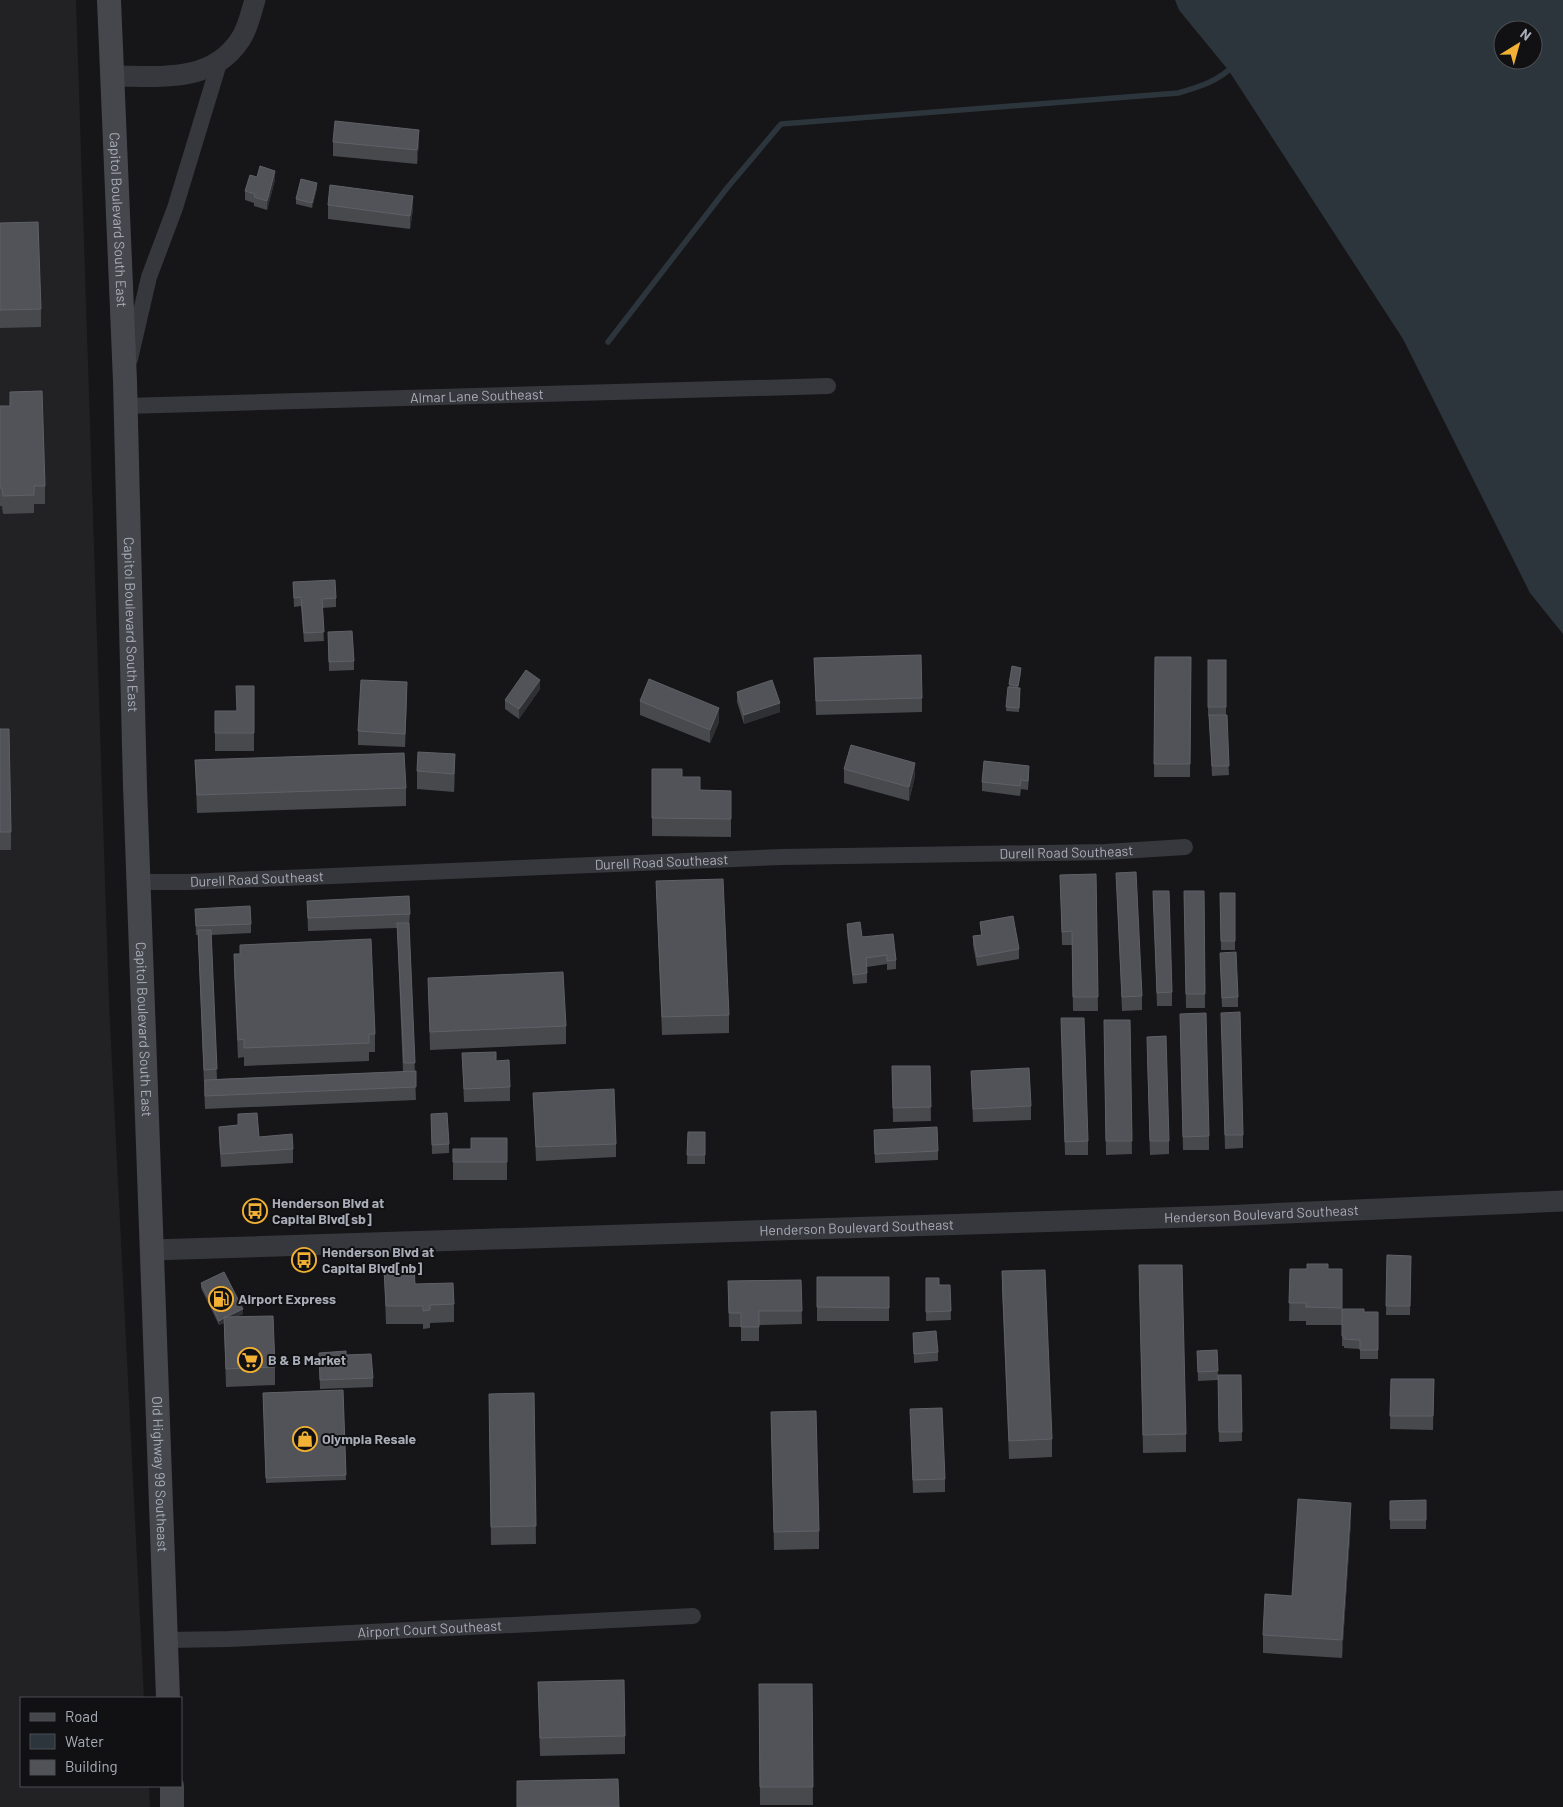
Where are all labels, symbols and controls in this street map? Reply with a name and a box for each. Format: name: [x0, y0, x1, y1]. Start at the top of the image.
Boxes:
north arrow: [1493, 20, 1543, 70]
text: N: [1517, 25, 1535, 44]
street label: Capitol Boulevard South East: [107, 132, 131, 308]
street label: Almar Lane Southeast: [410, 385, 544, 406]
street label: Capitol Boulevard South East: [121, 537, 142, 712]
street label: Durell Road Southeast: [999, 841, 1134, 862]
street label: Durell Road Southeast: [594, 850, 729, 873]
street label: Durell Road Southeast: [190, 867, 324, 890]
street label: Capitol Boulevard South East: [133, 941, 156, 1117]
place label: Henderson Blvd at Capital Blvd[sb]: [272, 1194, 384, 1227]
bus stop icon: Henderson Blvd at Capital Blvd[sb]: [242, 1198, 268, 1224]
street label: Henderson Boulevard Southeast: [1164, 1201, 1359, 1226]
street label: Henderson Boulevard Southeast: [759, 1215, 954, 1239]
place label: Henderson Blvd at Capital Blvd[nb]: [322, 1243, 434, 1276]
bus stop icon: Henderson Blvd at Capital Blvd[nb]: [291, 1247, 317, 1273]
fuel station icon: Airport Express: [208, 1286, 234, 1312]
place label: Airport Express: [238, 1290, 336, 1307]
supermarket icon: B & B Market: [237, 1347, 263, 1373]
place label: B & B Market: [268, 1351, 346, 1368]
street label: Old Highway 99 Southeast: [149, 1396, 172, 1552]
shop icon: Olympia Resale: [292, 1426, 318, 1452]
place label: Olympia Resale: [322, 1430, 416, 1447]
street label: Airport Court Southeast: [357, 1616, 502, 1641]
legend: [20, 1697, 182, 1787]
text: Road: [65, 1707, 98, 1725]
text: Water: [65, 1732, 104, 1750]
text: Building: [65, 1757, 118, 1775]

